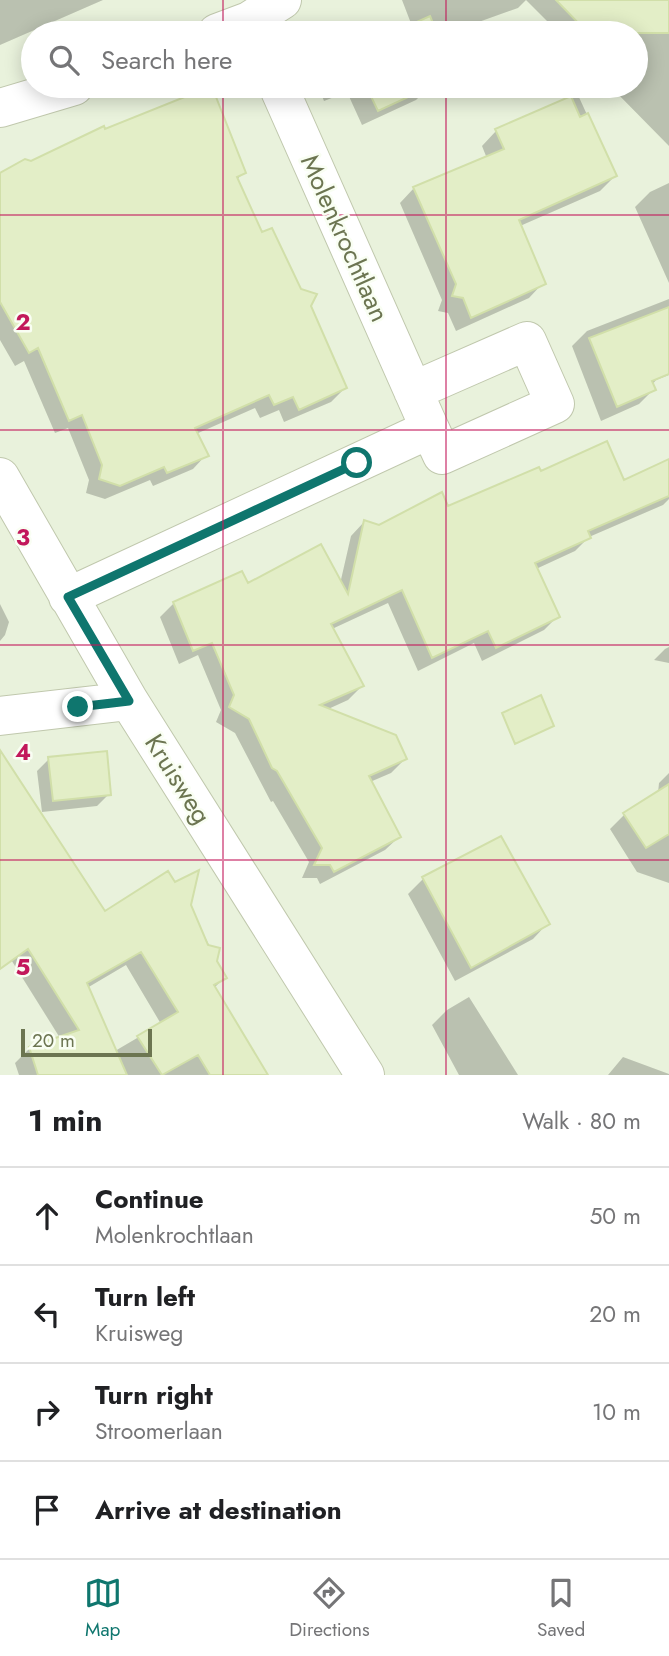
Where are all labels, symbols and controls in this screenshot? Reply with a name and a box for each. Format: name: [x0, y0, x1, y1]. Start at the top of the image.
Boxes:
search box: [21, 21, 648, 98]
icon: search: [45, 41, 83, 79]
text: Search here: [101, 41, 233, 79]
street label: Molenkrochtlaan: [291, 148, 399, 328]
text: 2: [15, 305, 31, 339]
route start: [341, 447, 372, 478]
text: 3: [16, 520, 30, 554]
route end: [62, 691, 93, 722]
street label: Kruisweg: [135, 727, 221, 831]
text: 4: [15, 735, 31, 769]
text: 5: [16, 950, 30, 984]
scale bar: [21, 1026, 152, 1058]
text: 20 m: [32, 1027, 75, 1054]
text: 1 min: [28, 1099, 102, 1142]
text: Walk · 80 m: [522, 1104, 641, 1138]
text: Continue: [95, 1180, 204, 1218]
icon: ahead: [28, 1197, 66, 1235]
text: 50 m: [589, 1199, 641, 1233]
text: Molenkrochtlaan: [95, 1218, 254, 1252]
text: Turn left: [95, 1278, 195, 1316]
icon: left: [28, 1295, 66, 1333]
text: 20 m: [589, 1297, 641, 1331]
text: Kruisweg: [95, 1316, 183, 1350]
text: Turn right: [95, 1376, 213, 1414]
icon: right: [28, 1393, 66, 1431]
text: 10 m: [592, 1395, 641, 1429]
text: Stroomerlaan: [95, 1414, 223, 1448]
icon: arrive: [28, 1491, 66, 1529]
text: Arrive at destination: [95, 1491, 342, 1529]
tab: Map: [84, 1574, 122, 1643]
tab: Directions: [289, 1574, 370, 1643]
tab: Saved: [537, 1574, 585, 1643]

